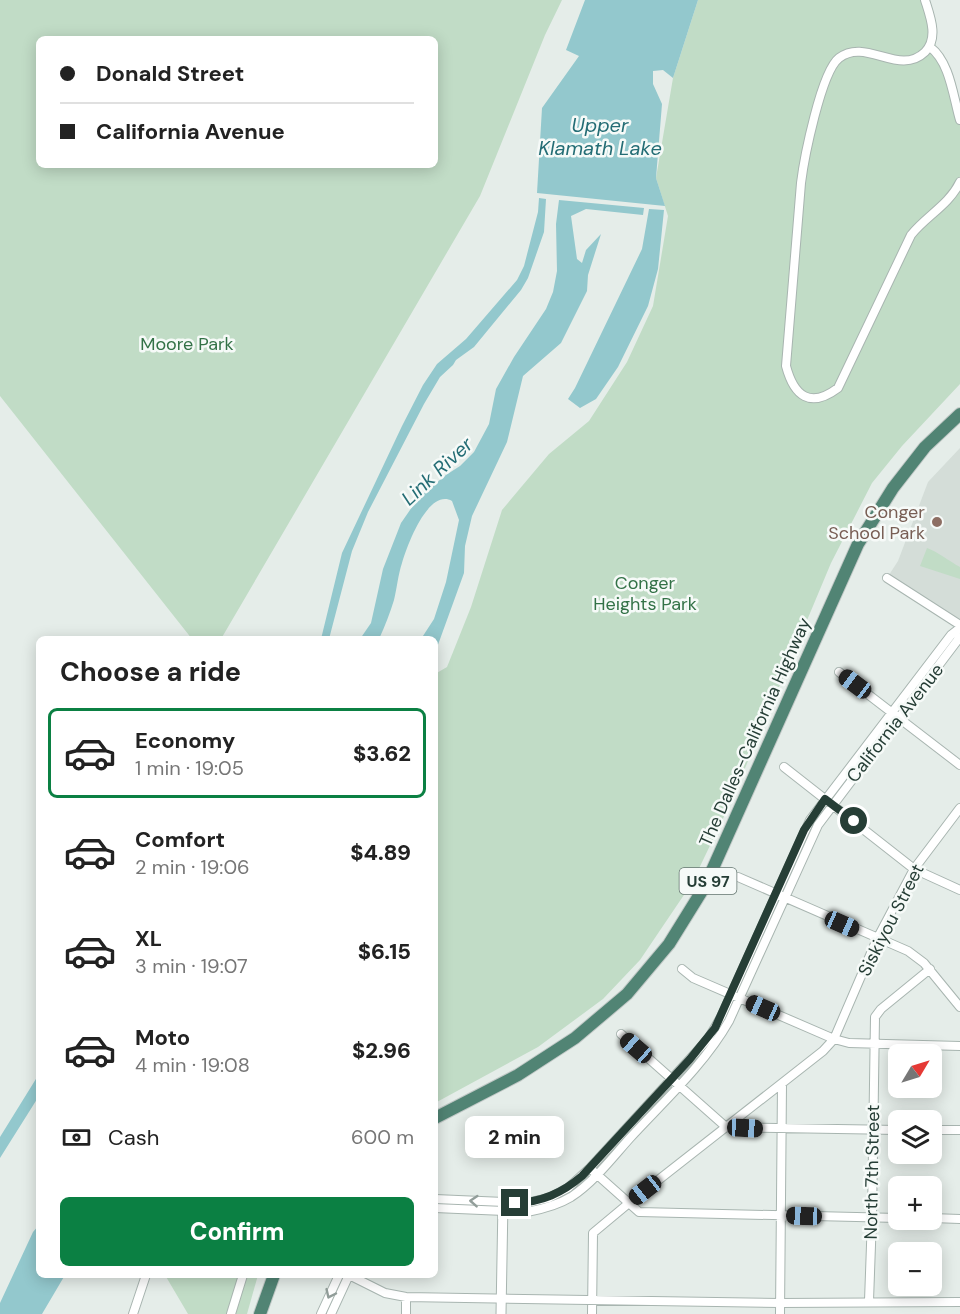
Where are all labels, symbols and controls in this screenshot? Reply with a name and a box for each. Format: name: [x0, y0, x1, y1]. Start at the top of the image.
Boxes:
text: Donald Street: [96, 59, 244, 88]
water label: Upper Klamath Lake: [538, 112, 662, 161]
text: California Avenue: [96, 117, 285, 146]
park label: Moore Park: [140, 332, 234, 356]
water label: Link River: [396, 431, 479, 511]
place label: Conger School Park: [828, 500, 925, 545]
marker: Conger School Park: [930, 515, 944, 529]
park label: Conger Heights Park: [593, 571, 697, 616]
street label: The Dalles-California Highway: [694, 614, 816, 850]
text: Choose a ride: [60, 654, 241, 689]
street label: California Avenue: [841, 659, 949, 787]
car: [835, 666, 875, 702]
icon: car: [63, 726, 117, 780]
text: Economy: [135, 726, 235, 755]
text: $3.62: [353, 739, 411, 768]
text: 1 min · 19:05: [135, 755, 244, 781]
route start: [840, 807, 867, 834]
icon: car: [63, 825, 117, 879]
text: Comfort: [135, 825, 225, 854]
text: $4.89: [350, 838, 411, 867]
text: 2 min · 19:06: [135, 854, 250, 880]
street label: Siskiyou Street: [852, 860, 930, 980]
road number: US 97: [680, 868, 736, 894]
car: [822, 908, 862, 940]
icon: car: [63, 924, 117, 978]
text: XL: [135, 924, 162, 953]
text: $6.15: [358, 937, 411, 966]
text: 3 min · 19:07: [135, 953, 248, 979]
car: [743, 992, 783, 1024]
icon: car: [63, 1023, 117, 1077]
text: Moto: [135, 1023, 190, 1052]
car: [617, 1029, 655, 1067]
text: $2.96: [352, 1036, 411, 1065]
north arrow: [888, 1044, 942, 1098]
map controls: [888, 1044, 942, 1296]
text: 4 min · 19:08: [135, 1052, 250, 1078]
street label: North 7th Street: [859, 1104, 885, 1240]
button: layers: [888, 1110, 942, 1164]
callout: 2 min: [466, 1116, 564, 1158]
car: [727, 1118, 763, 1138]
icon: cash: [60, 1121, 93, 1154]
text: Cash: [108, 1123, 159, 1152]
text: 600 m: [351, 1124, 414, 1150]
text: 2 min: [488, 1124, 541, 1150]
car: [625, 1172, 665, 1208]
button: +: [888, 1176, 942, 1230]
route end: [501, 1189, 528, 1216]
one-way arrow: [469, 1194, 478, 1207]
button: Confirm: [60, 1197, 414, 1266]
car: [786, 1206, 822, 1226]
button: −: [888, 1242, 942, 1296]
one-way arrow: [325, 1288, 337, 1299]

